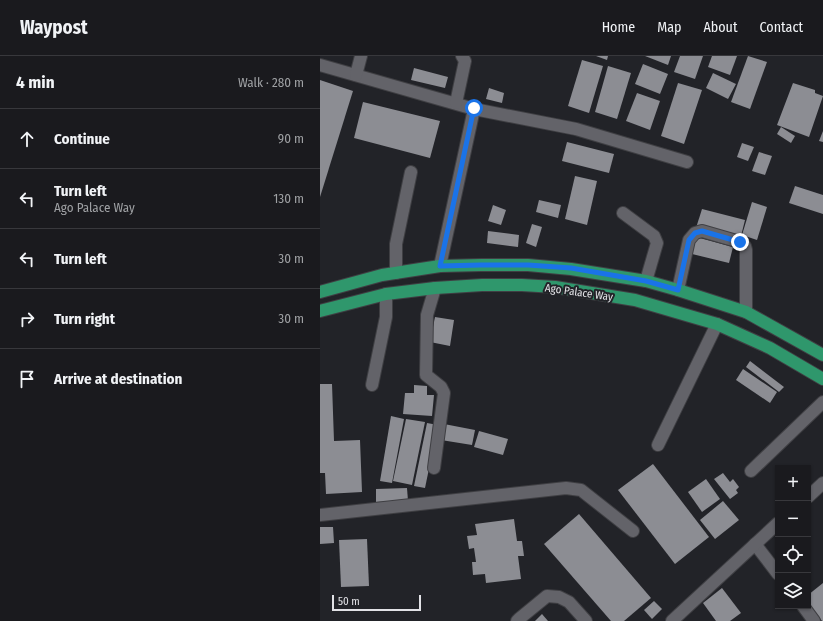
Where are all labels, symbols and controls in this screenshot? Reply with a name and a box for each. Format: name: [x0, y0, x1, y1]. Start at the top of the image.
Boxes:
text: Waypost: [20, 16, 88, 39]
text: Home: [602, 19, 635, 36]
text: Map: [657, 19, 681, 36]
text: About: [703, 19, 738, 36]
text: Contact: [760, 19, 803, 36]
text: 4 min: [16, 72, 55, 93]
text: Walk · 280 m: [238, 75, 304, 90]
route start: [465, 99, 483, 117]
icon: ahead: [16, 128, 38, 150]
text: Continue: [54, 130, 110, 148]
text: 90 m: [278, 131, 304, 146]
text: Turn left: [54, 182, 107, 200]
icon: left: [16, 188, 38, 210]
text: 130 m: [273, 191, 304, 206]
text: Ago Palace Way: [54, 200, 135, 215]
route end: [731, 233, 749, 251]
icon: left: [16, 248, 38, 270]
text: Turn left: [54, 250, 107, 268]
text: 30 m: [278, 251, 304, 266]
street label: Ago Palace Way: [544, 281, 614, 304]
icon: right: [16, 308, 38, 330]
text: Turn right: [54, 310, 115, 328]
text: 30 m: [278, 311, 304, 326]
icon: arrive: [16, 368, 38, 390]
text: Arrive at destination: [54, 370, 182, 388]
map controls: [775, 465, 811, 609]
button: +: [775, 465, 811, 501]
button: −: [775, 501, 811, 537]
button: locate: [775, 537, 811, 573]
button: layers: [775, 573, 811, 609]
scale bar: [332, 593, 421, 612]
text: 50 m: [338, 595, 360, 608]

